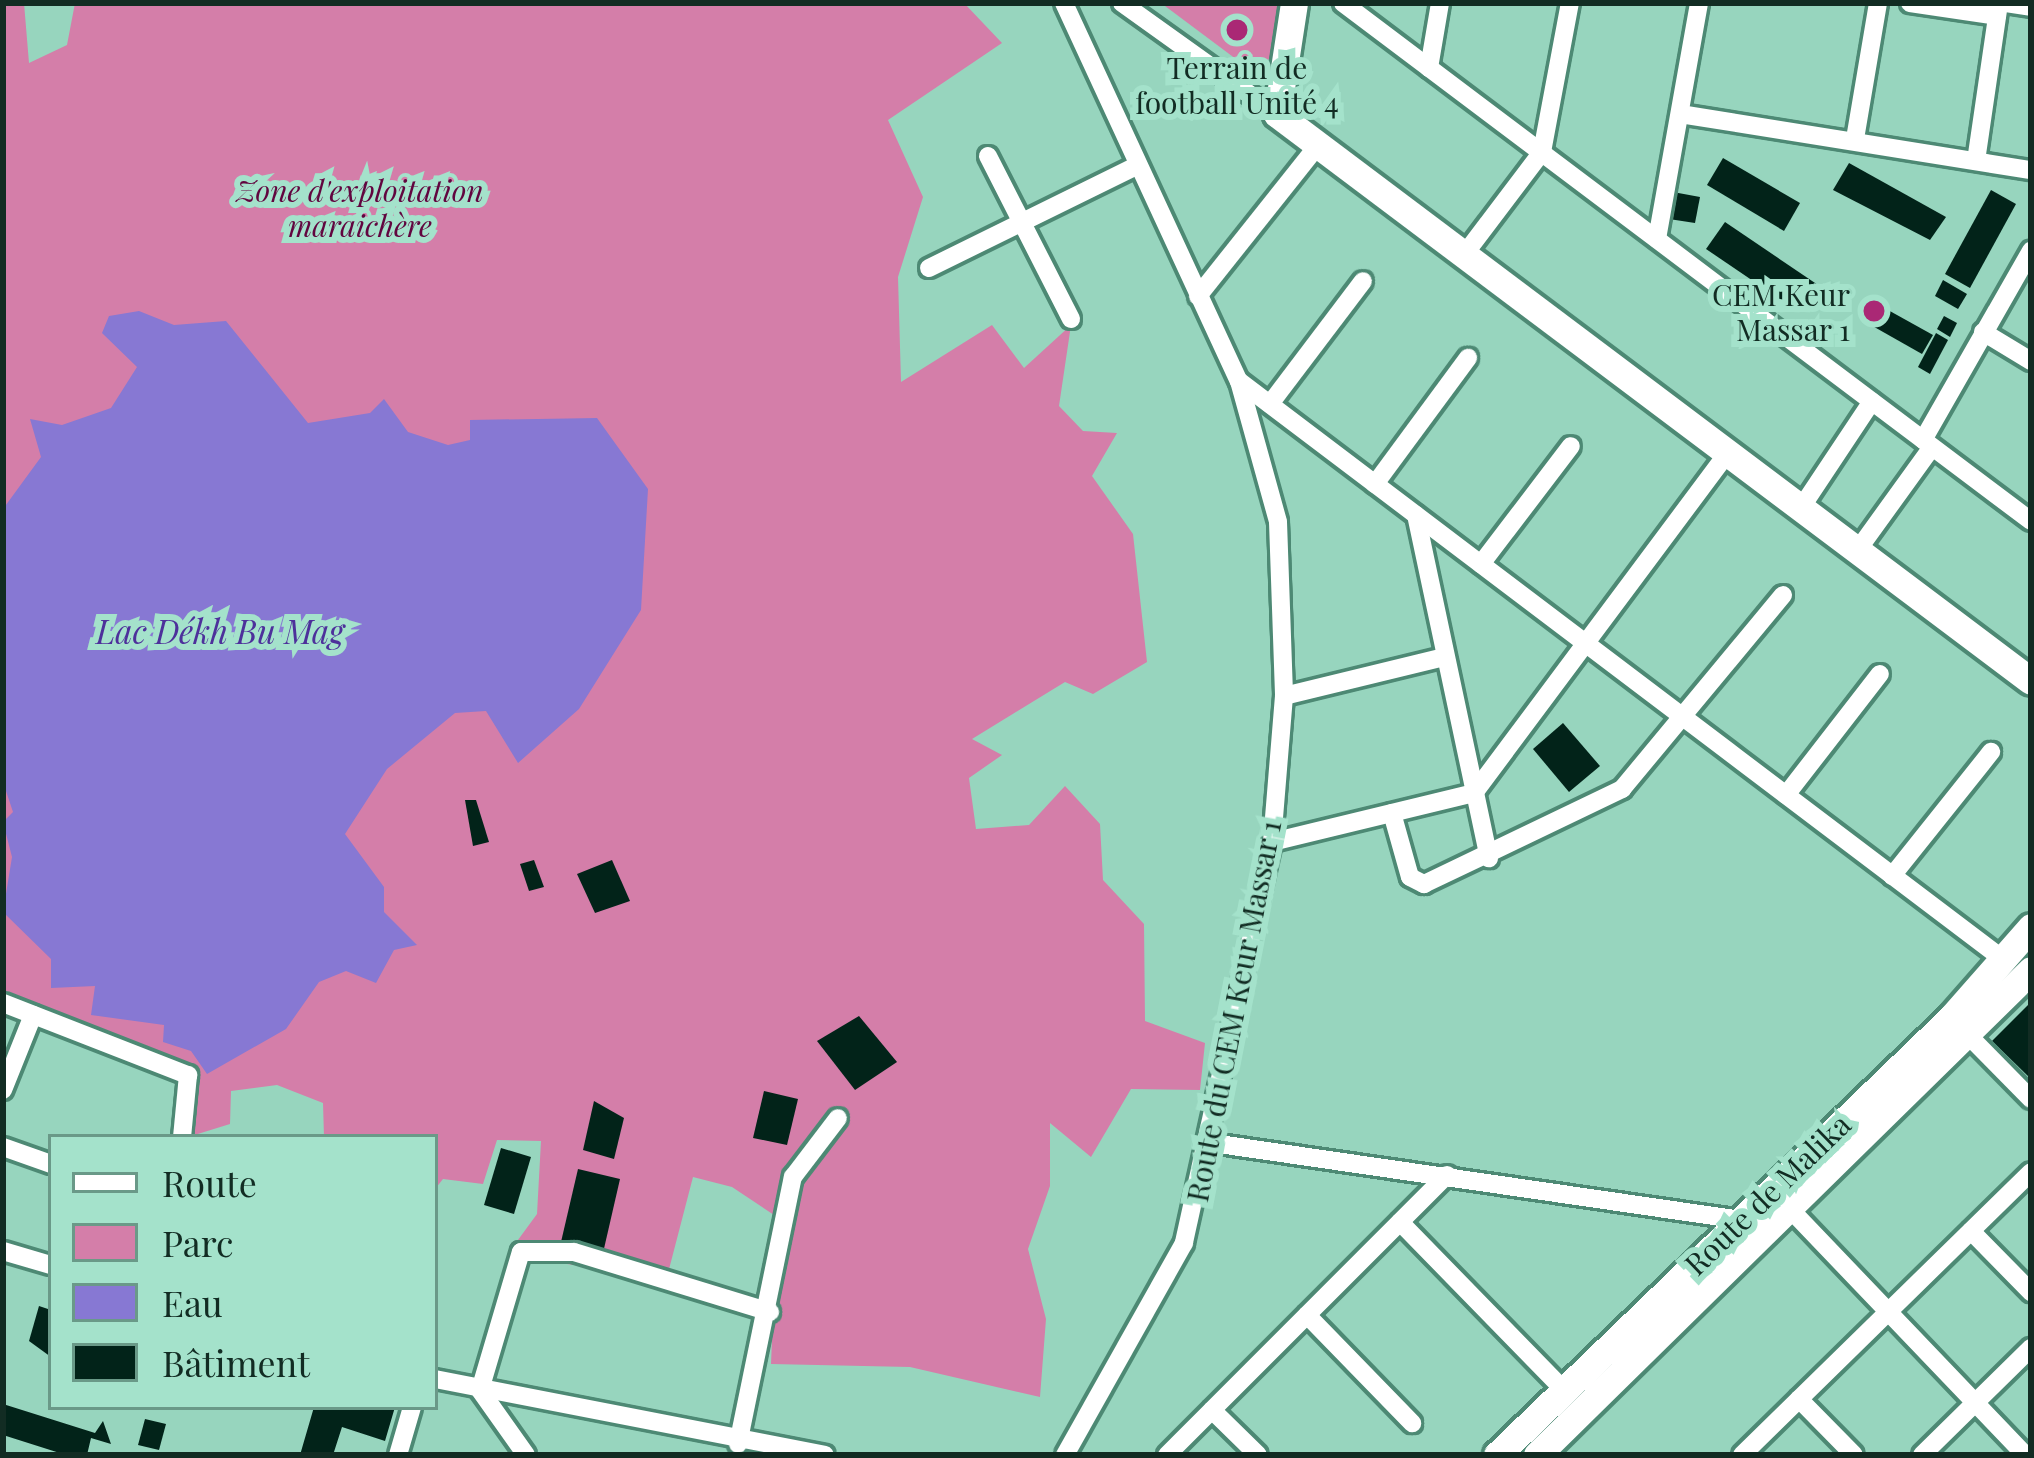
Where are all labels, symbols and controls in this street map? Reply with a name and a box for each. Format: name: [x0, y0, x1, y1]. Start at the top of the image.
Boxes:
marker: Terrain de football Unité 4: [1224, 17, 1250, 43]
place label: Terrain de football Unité 4: [1135, 49, 1339, 119]
park label: Zone d'exploitation maraichère: [236, 172, 484, 243]
place label: CEM Keur Massar 1: [1712, 276, 1850, 346]
marker: CEM Keur Massar 1: [1861, 298, 1887, 324]
water label: Lac Dékh Bu Mag: [96, 611, 344, 651]
street label: Route du CEM Keur Massar 1: [1178, 817, 1288, 1205]
street label: Route de Malika: [1677, 1106, 1857, 1282]
legend: [48, 1134, 438, 1410]
text: Route: [162, 1158, 257, 1206]
text: Parc: [162, 1218, 234, 1266]
text: Eau: [162, 1278, 223, 1326]
text: Bâtiment: [162, 1338, 310, 1386]

